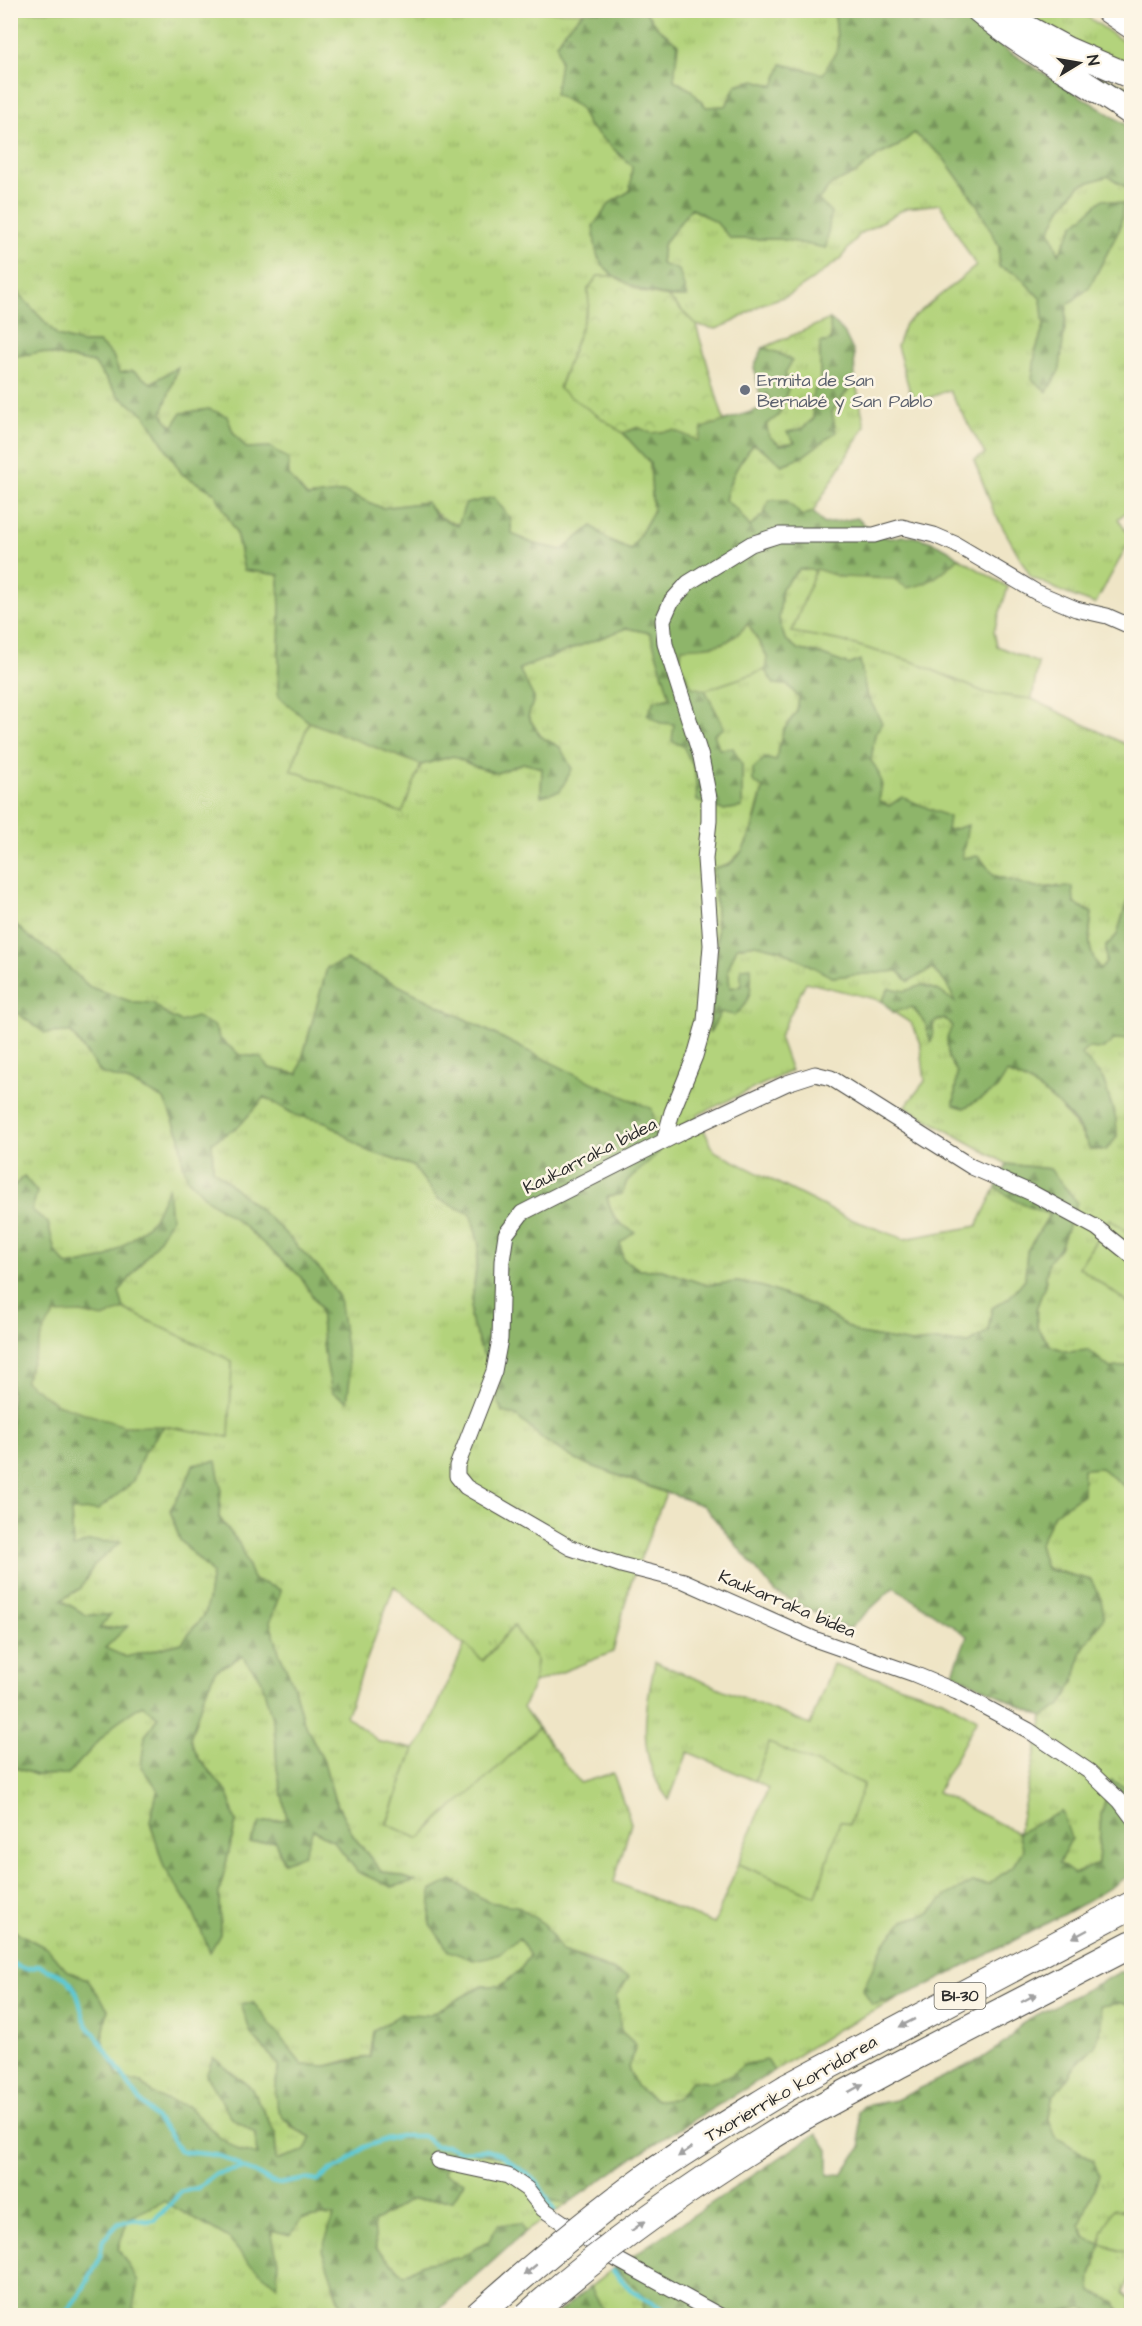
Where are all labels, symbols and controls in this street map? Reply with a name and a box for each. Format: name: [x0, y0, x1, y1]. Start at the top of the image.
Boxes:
north arrow: [1049, 33, 1109, 93]
text: N: [1081, 53, 1104, 67]
place label: Ermita de San Bernabé y San Pablo: [757, 368, 932, 415]
marker: Ermita de San Bernabé y San Pablo: [738, 383, 752, 397]
street label: Kaukarraka bidea: [519, 1112, 661, 1200]
street label: Kaukarraka bidea: [715, 1564, 859, 1644]
one-way arrow: [1072, 1929, 1089, 1939]
road number: BI-30: [934, 1983, 986, 2009]
one-way arrow: [1021, 1993, 1038, 2003]
one-way arrow: [899, 2018, 916, 2028]
street label: Txorierriko korridorea: [700, 2029, 882, 2149]
one-way arrow: [848, 2083, 865, 2093]
one-way arrow: [677, 2146, 693, 2157]
one-way arrow: [630, 2220, 645, 2232]
one-way arrow: [522, 2263, 538, 2276]

